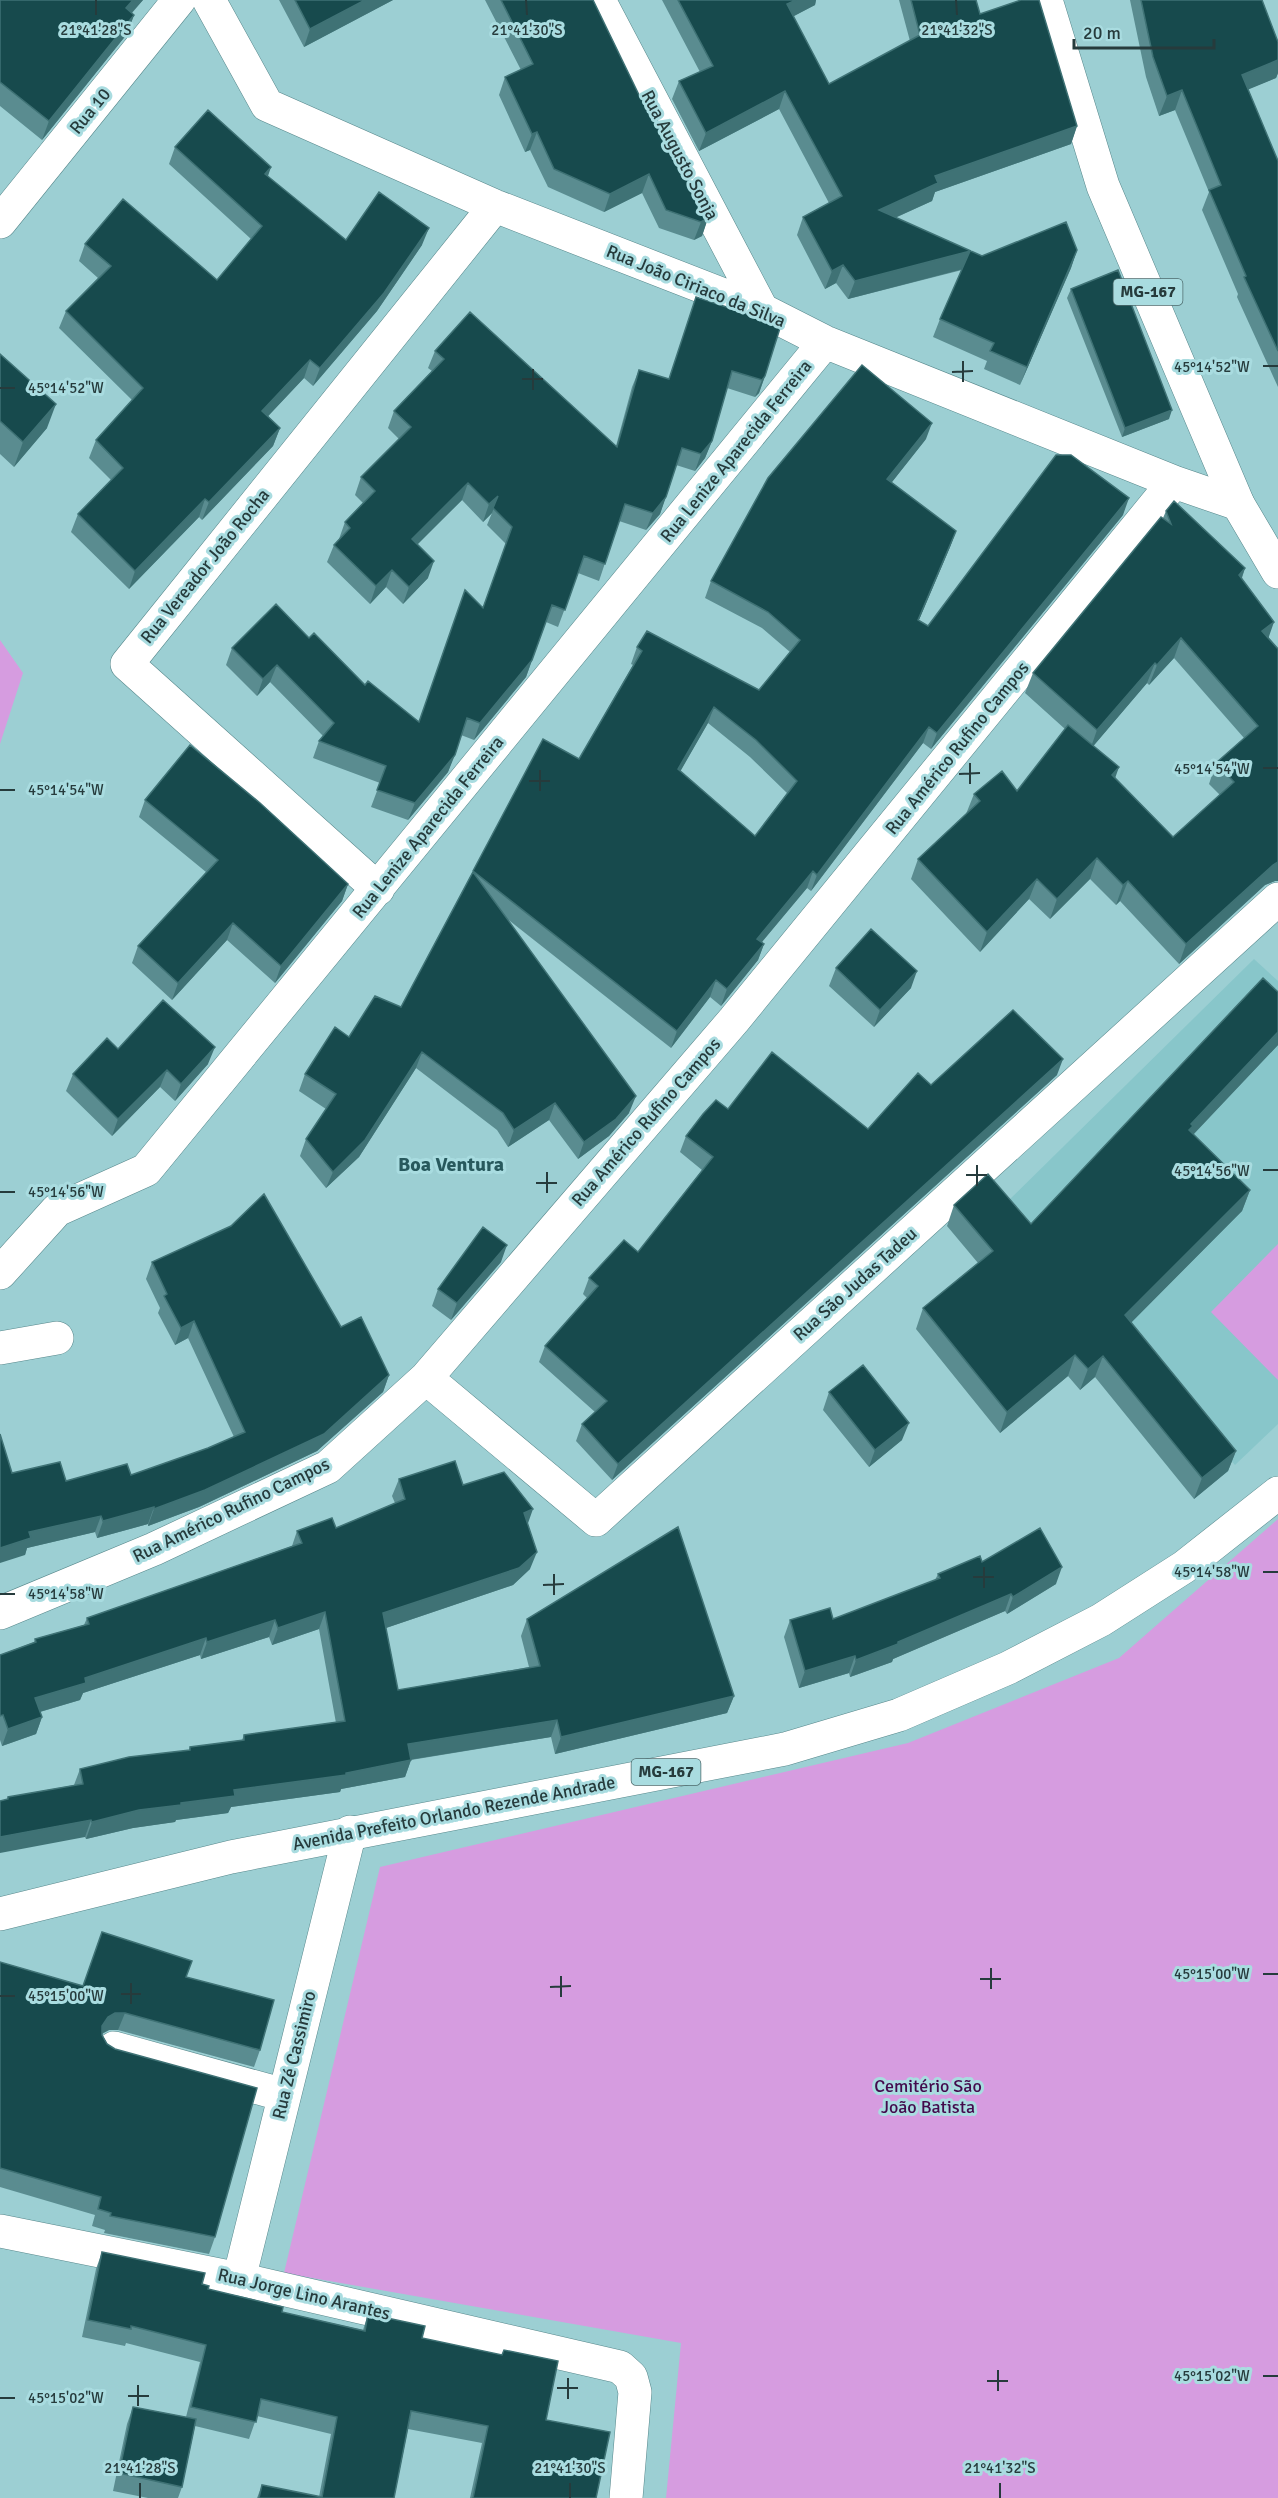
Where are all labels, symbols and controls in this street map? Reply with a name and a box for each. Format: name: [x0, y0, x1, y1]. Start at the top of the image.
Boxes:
scale bar: [1074, 12, 1214, 50]
text: 21°41'28"S: [60, 21, 132, 39]
text: 21°41'30"S: [491, 21, 563, 39]
text: 21°41'32"S: [921, 21, 993, 39]
text: 20 m: [1083, 22, 1121, 44]
street label: Rua 10: [65, 84, 115, 138]
street label: Rua Augusto Sonja: [636, 86, 724, 224]
street label: Rua João Ciriaco da Silva: [603, 240, 789, 332]
road number: MG-167: [1114, 279, 1182, 305]
street label: Rua Lenize Aparecida Ferreira: [656, 355, 816, 547]
text: 45°14'52"W: [1174, 358, 1250, 376]
text: 45°14'52"W: [28, 379, 104, 397]
street label: Rua Vereador João Rocha: [136, 484, 274, 648]
street label: Rua Américo Rufino Campos: [880, 657, 1034, 839]
street label: Rua Lenize Aparecida Ferreira: [348, 731, 508, 923]
text: 45°14'54"W: [1174, 760, 1250, 778]
text: 45°14'54"W: [28, 781, 104, 799]
street label: Rua Américo Rufino Campos: [567, 1033, 725, 1211]
district label: Boa Ventura: [398, 1152, 504, 1177]
text: 45°14'56"W: [1174, 1162, 1250, 1180]
text: 45°14'56"W: [28, 1183, 104, 1201]
street label: Rua São Judas Tadeu: [789, 1223, 921, 1345]
street label: Rua Américo Rufino Campos: [129, 1453, 333, 1567]
text: 45°14'58"W: [1174, 1563, 1250, 1581]
text: 45°14'58"W: [28, 1585, 104, 1603]
road number: MG-167: [632, 1759, 700, 1785]
street label: Avenida Prefeito Orlando Rezende Andrade: [291, 1771, 617, 1855]
text: 45°15'00"W: [1174, 1965, 1250, 1983]
text: 45°15'00"W: [28, 1987, 104, 2005]
street label: Rua Zé Cassimiro: [267, 1989, 321, 2121]
park label: Cemitério São João Batista: [874, 2075, 982, 2118]
street label: Rua Jorge Lino Arantes: [216, 2263, 392, 2325]
text: 45°15'02"W: [1174, 2367, 1250, 2385]
text: 45°15'02"W: [28, 2389, 104, 2407]
text: 21°41'28"S: [104, 2459, 176, 2477]
text: 21°41'30"S: [534, 2459, 606, 2477]
text: 21°41'32"S: [964, 2459, 1036, 2477]

